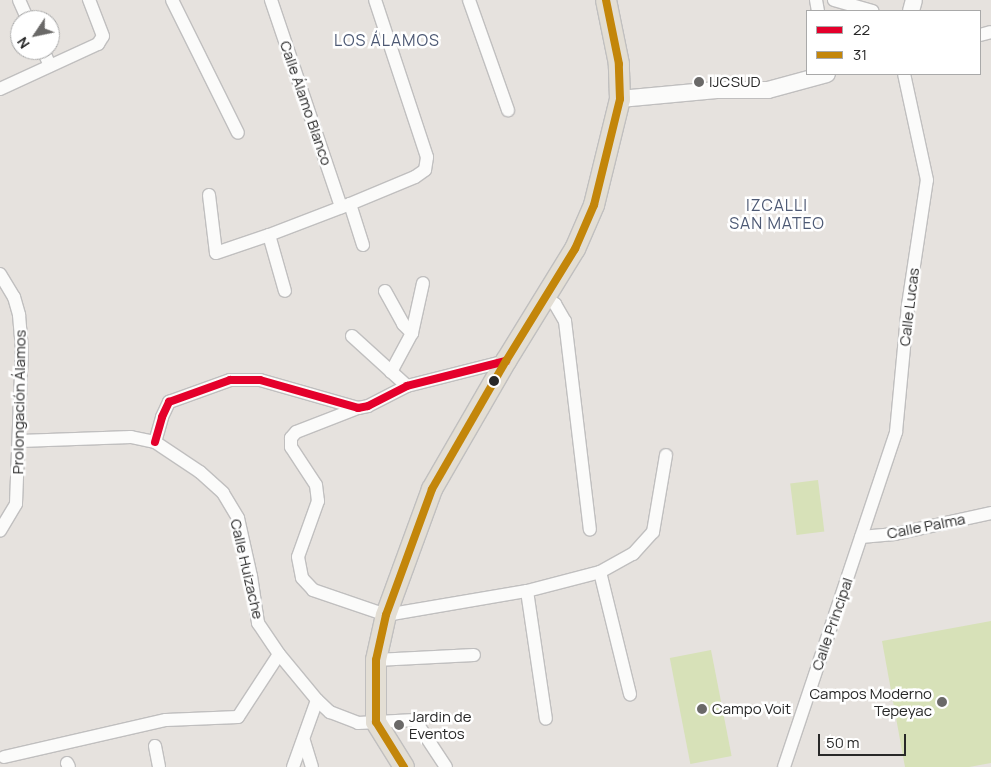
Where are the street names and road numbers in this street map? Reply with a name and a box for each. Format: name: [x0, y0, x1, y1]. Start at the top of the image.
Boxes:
street label: Calle Álamo Blanco: [276, 38, 336, 168]
street label: Calle Lucas: [895, 267, 923, 347]
street label: Prolongación Álamos: [9, 329, 29, 475]
street label: Calle Palma: [885, 510, 967, 542]
street label: Calle Huizache: [227, 517, 267, 621]
street label: Calle Principal: [808, 575, 856, 673]

